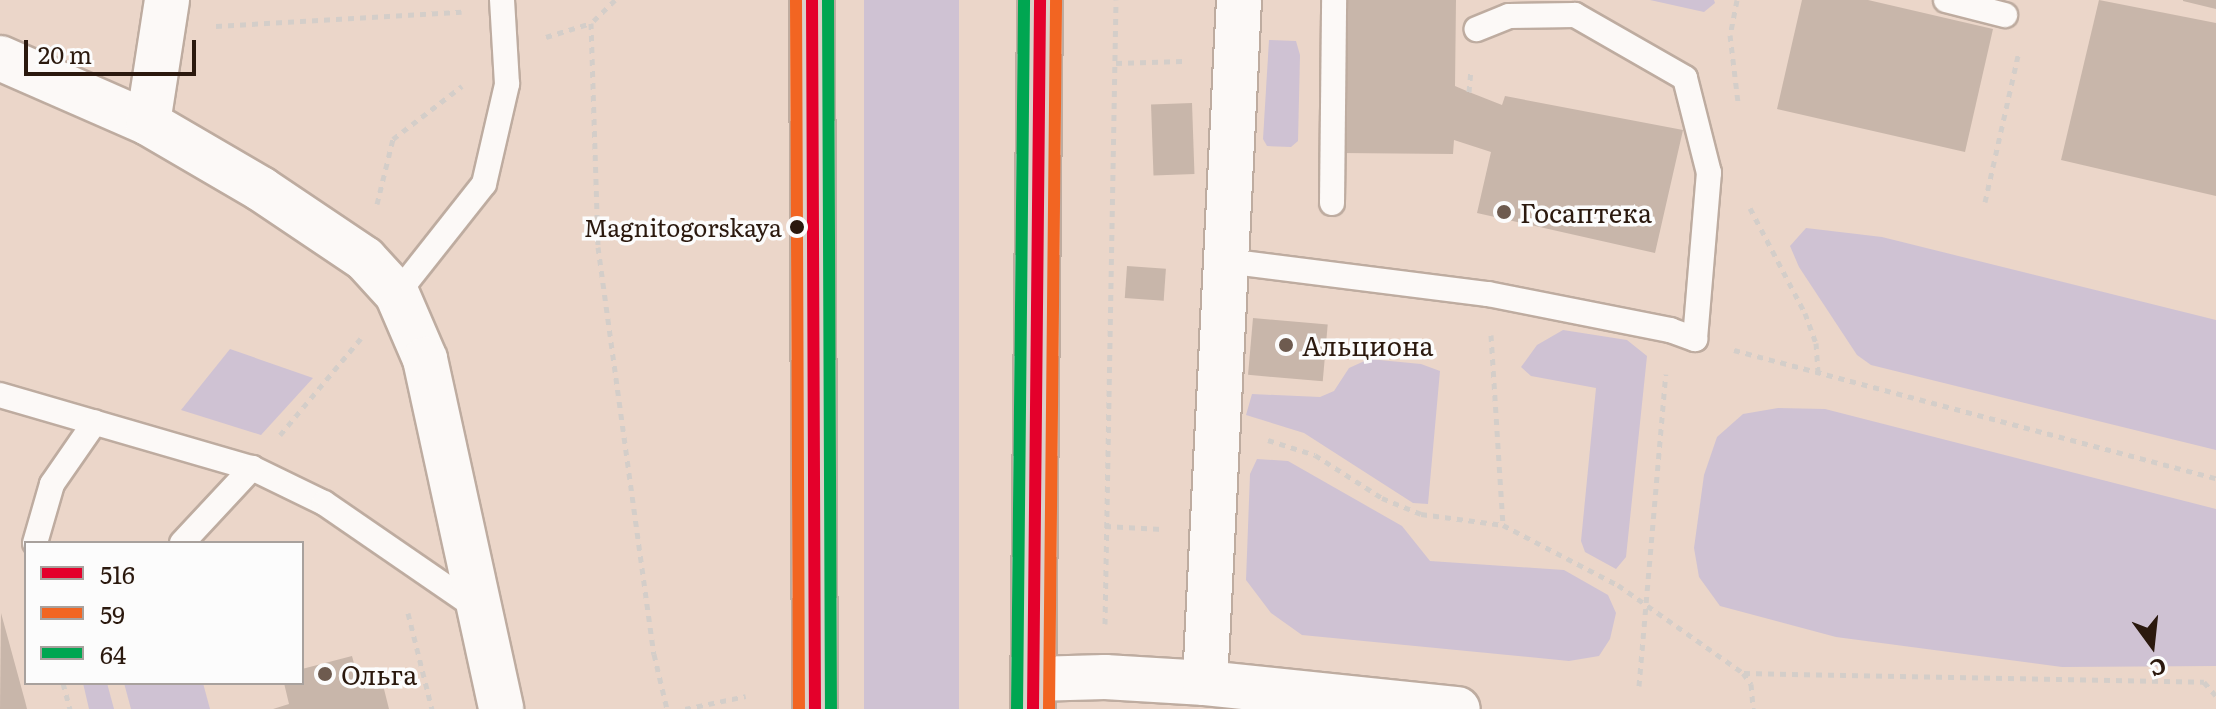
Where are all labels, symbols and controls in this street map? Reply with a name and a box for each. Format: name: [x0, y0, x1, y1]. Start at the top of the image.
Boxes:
scale bar: [28, 24, 200, 74]
text: 20 m: [38, 36, 92, 71]
place label: Госаптека: [1520, 196, 1652, 228]
marker: Госаптека: [1495, 203, 1513, 221]
place label: Magnitogorskaya: [584, 213, 782, 241]
marker: Magnitogorskaya: [789, 219, 805, 235]
place label: Альциона: [1302, 329, 1434, 361]
marker: Альциона: [1277, 336, 1295, 354]
legend: [24, 541, 304, 685]
text: 516: [100, 556, 135, 591]
text: 59: [100, 596, 125, 631]
north arrow: [2112, 605, 2192, 685]
text: 64: [100, 636, 126, 671]
text: С: [2147, 651, 2170, 687]
place label: Ольга: [341, 658, 417, 690]
marker: Ольга: [316, 665, 334, 683]

